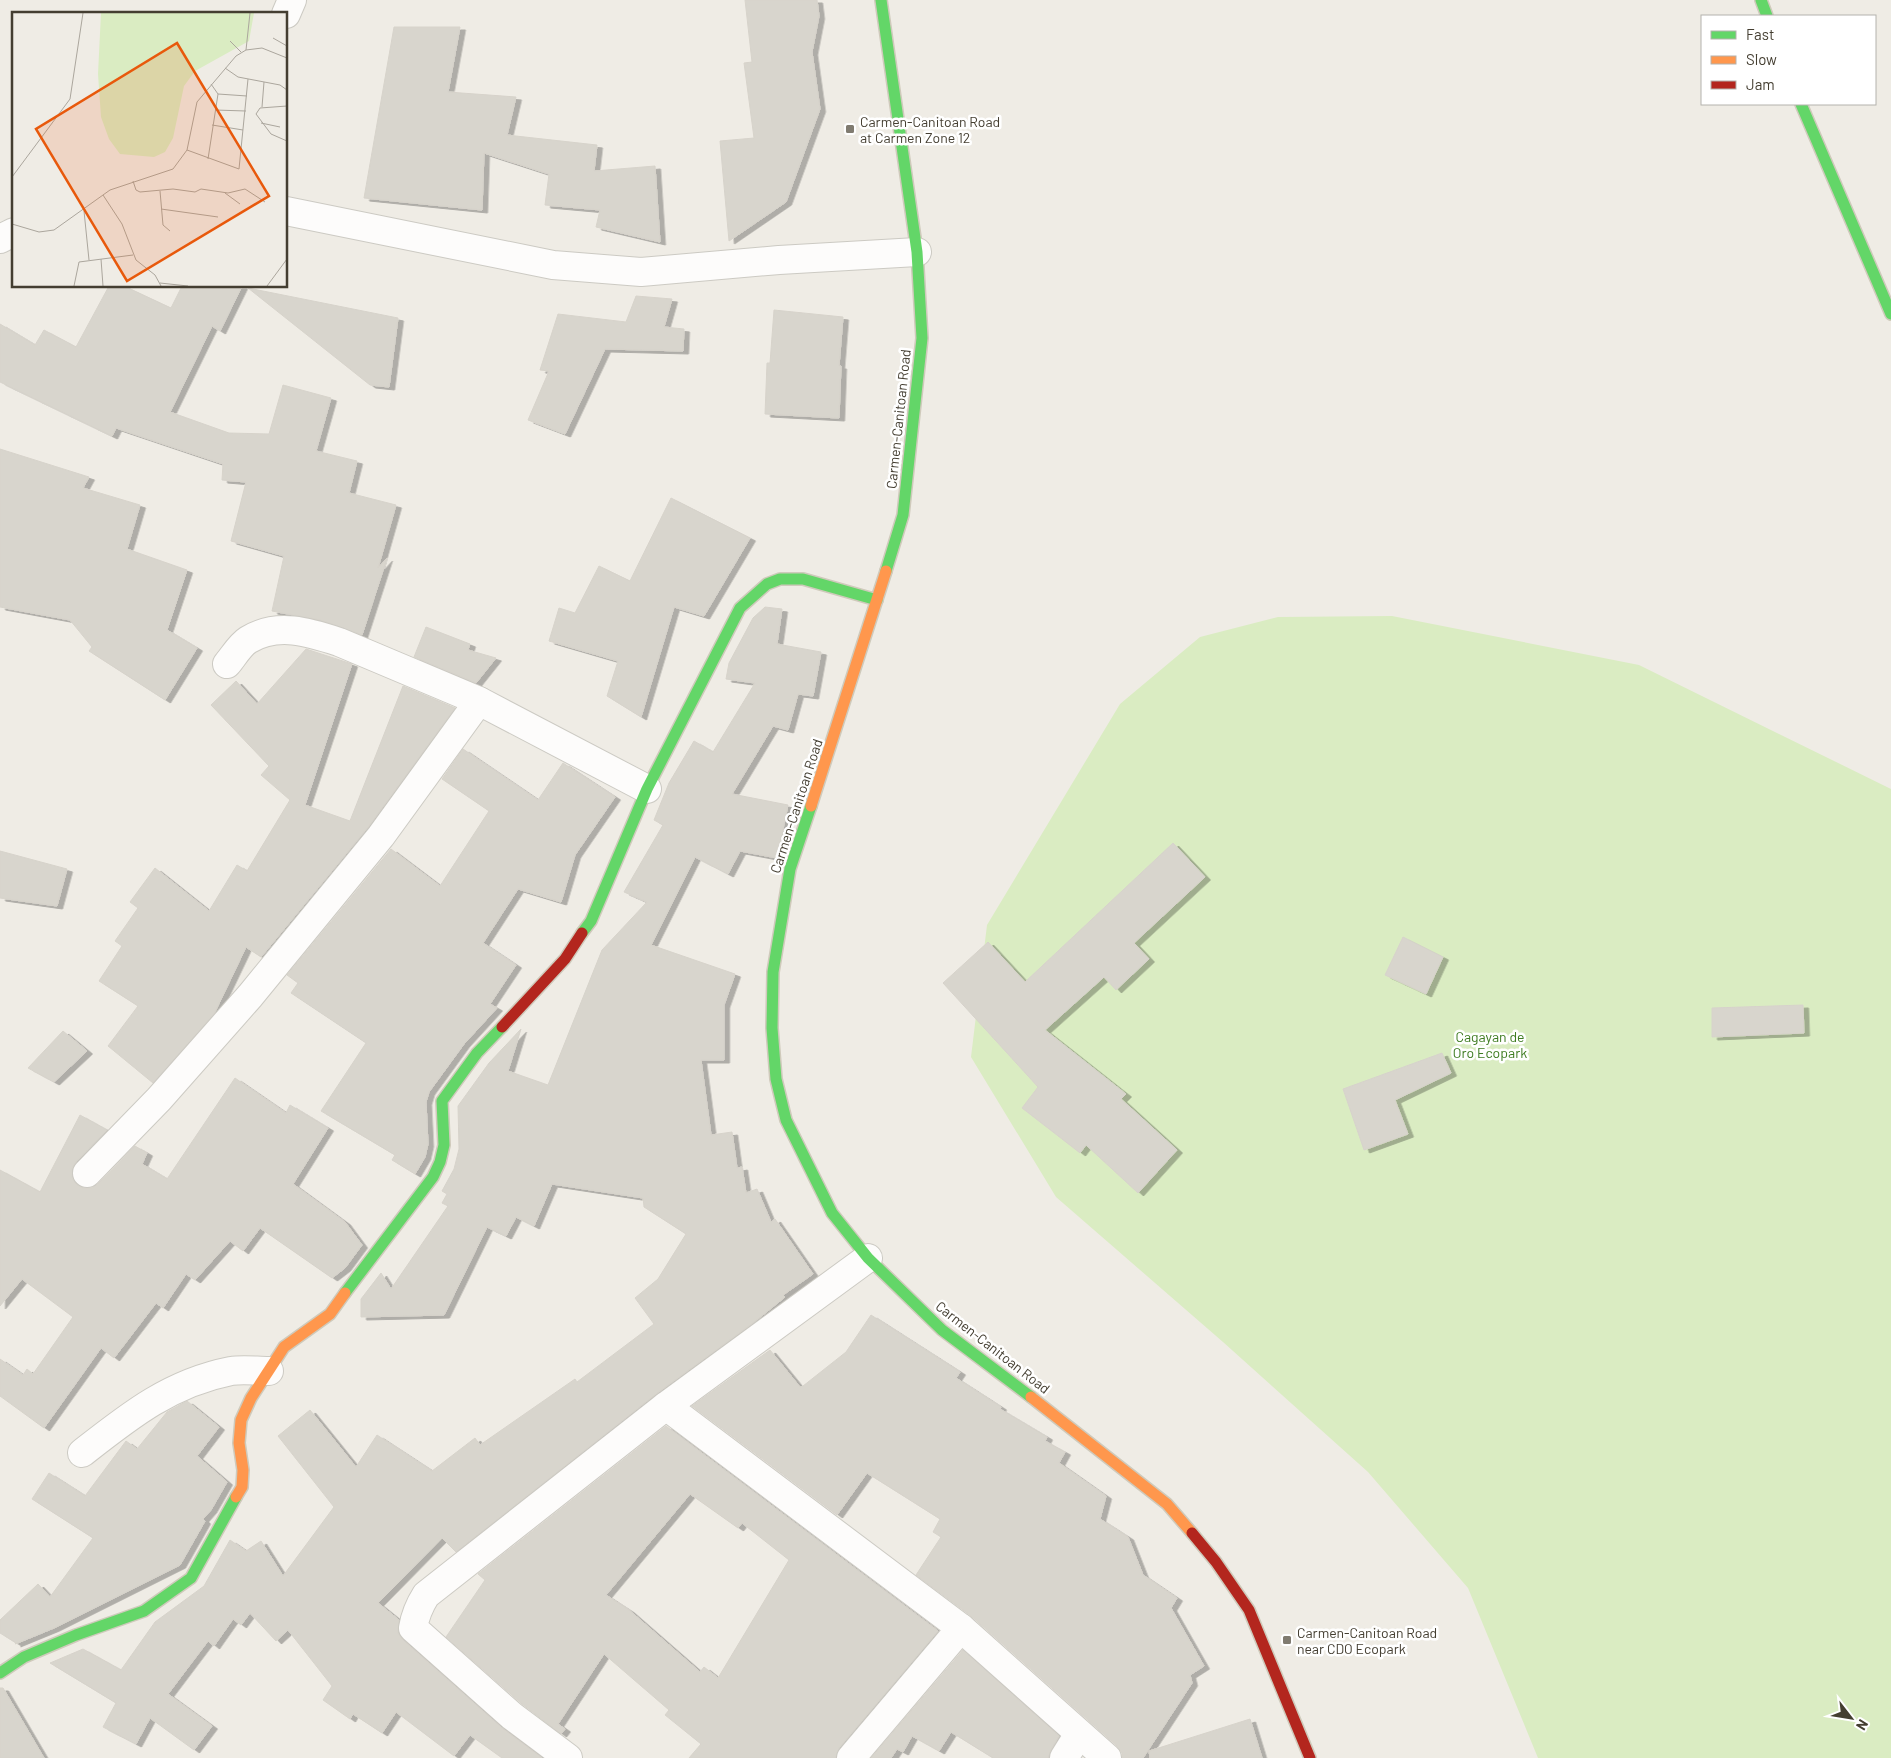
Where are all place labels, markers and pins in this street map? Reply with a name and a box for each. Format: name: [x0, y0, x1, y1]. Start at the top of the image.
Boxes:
place label: Carmen-Canitoan Road at Carmen Zone 12: [860, 113, 1000, 146]
marker: Carmen-Canitoan Road at Carmen Zone 12: [844, 123, 856, 135]
place label: Carmen-Canitoan Road near CDO Ecopark: [1297, 1624, 1437, 1657]
marker: Carmen-Canitoan Road near CDO Ecopark: [1281, 1634, 1293, 1646]

